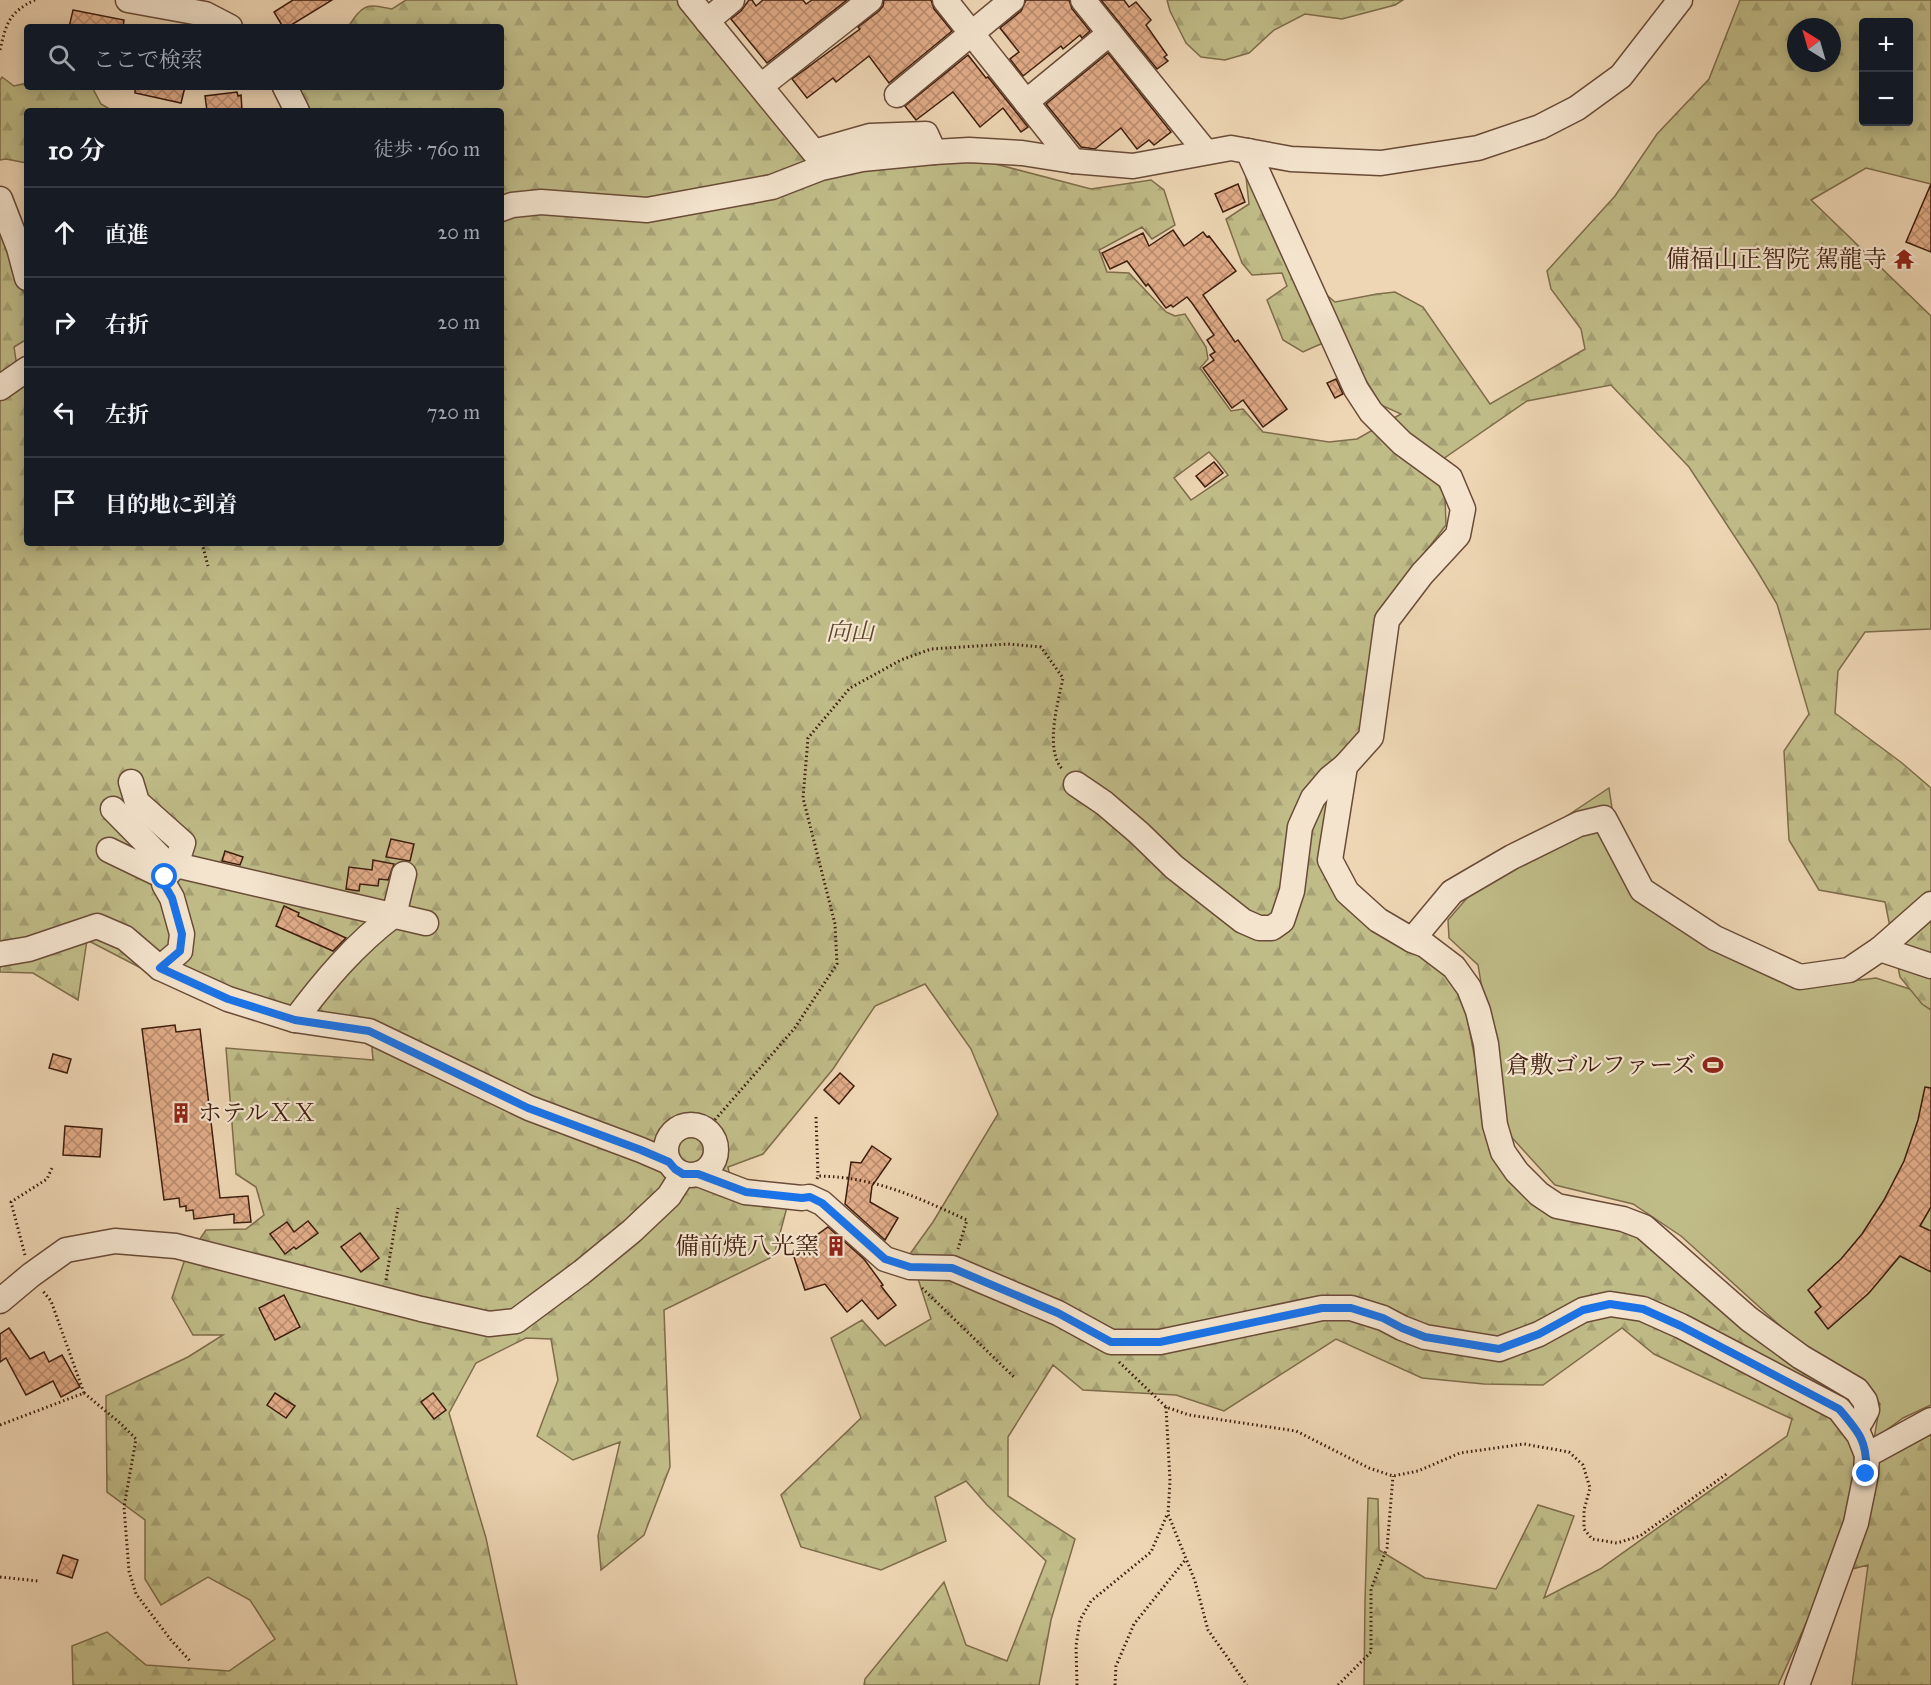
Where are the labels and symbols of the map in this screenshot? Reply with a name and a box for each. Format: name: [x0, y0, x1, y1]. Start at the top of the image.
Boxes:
north arrow: [1787, 18, 1841, 72]
place label: 備福山正智院 駕龍寺: [1666, 244, 1887, 274]
temple icon: 備福山正智院 駕龍寺: [1892, 247, 1916, 271]
park label: 向山: [826, 617, 876, 647]
route start: [151, 863, 177, 889]
place label: 倉敷ゴルファーズ: [1506, 1050, 1696, 1080]
sports icon: 倉敷ゴルファーズ: [1701, 1053, 1725, 1077]
place label: ホテルＸＸ: [198, 1098, 317, 1128]
building icon: ホテルＸＸ: [169, 1101, 193, 1125]
place label: 備前焼八光窯: [675, 1231, 819, 1261]
building icon: 備前焼八光窯: [824, 1234, 848, 1258]
route end: [1852, 1460, 1878, 1486]

